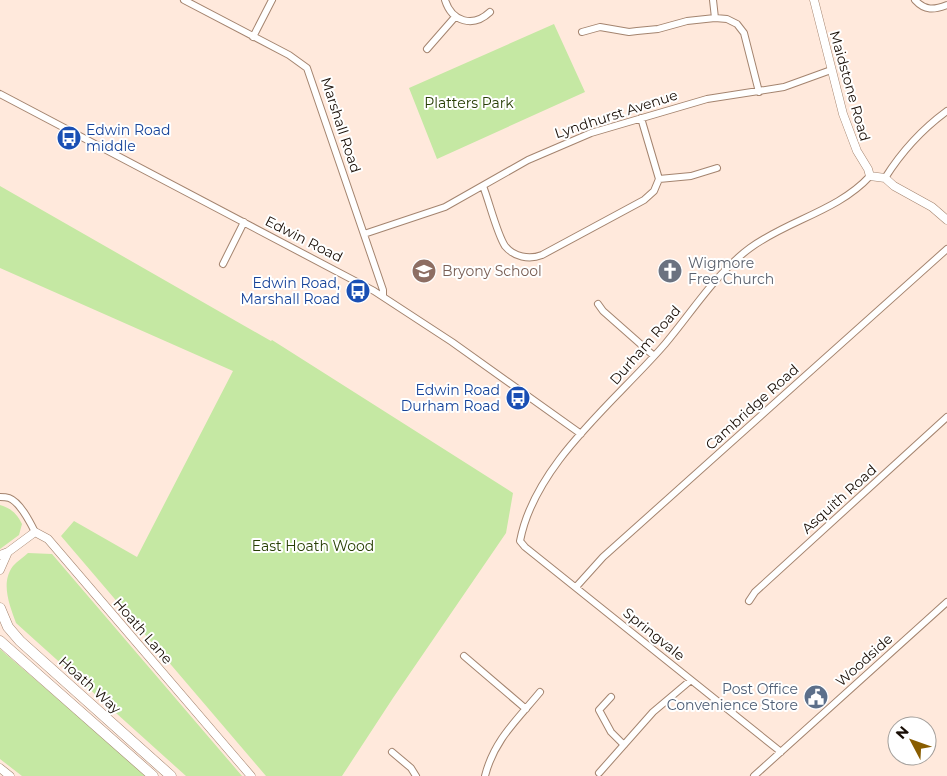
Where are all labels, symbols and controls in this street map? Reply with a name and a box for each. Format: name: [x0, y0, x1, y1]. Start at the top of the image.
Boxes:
street label: Maidstone Road: [826, 29, 874, 143]
street label: Marshall Road: [317, 75, 365, 175]
street label: Lyndhurst Avenue: [552, 86, 680, 142]
park label: Platters Park: [424, 94, 514, 112]
place label: Edwin Road middle: [86, 121, 171, 155]
bus stop icon: Edwin Road middle: [56, 125, 82, 151]
street label: Edwin Road: [262, 212, 346, 266]
place label: Wigmore Free Church: [688, 254, 774, 288]
school or university icon: Bryony School: [411, 258, 437, 284]
church icon: Wigmore Free Church: [657, 258, 683, 284]
place label: Bryony School: [442, 262, 542, 280]
place label: Edwin Road, Marshall Road: [240, 274, 340, 308]
bus stop icon: Edwin Road, Marshall Road: [345, 278, 371, 304]
street label: Durham Road: [606, 302, 684, 388]
street label: Cambridge Road: [702, 360, 802, 454]
place label: Edwin Road Durham Road: [401, 381, 500, 415]
bus stop icon: Edwin Road Durham Road: [505, 385, 531, 411]
street label: Asquith Road: [798, 461, 880, 537]
park label: East Hoath Wood: [252, 537, 374, 555]
street label: Hoath Lane: [109, 594, 177, 668]
street label: Springvale: [619, 604, 689, 664]
street label: Woodside: [832, 630, 896, 690]
street label: Hoath Way: [55, 652, 125, 718]
place label: Post Office Convenience Store: [667, 680, 798, 714]
public building icon: Post Office Convenience Store: [803, 684, 829, 710]
north arrow: [887, 716, 937, 766]
text: N: [892, 722, 913, 743]

